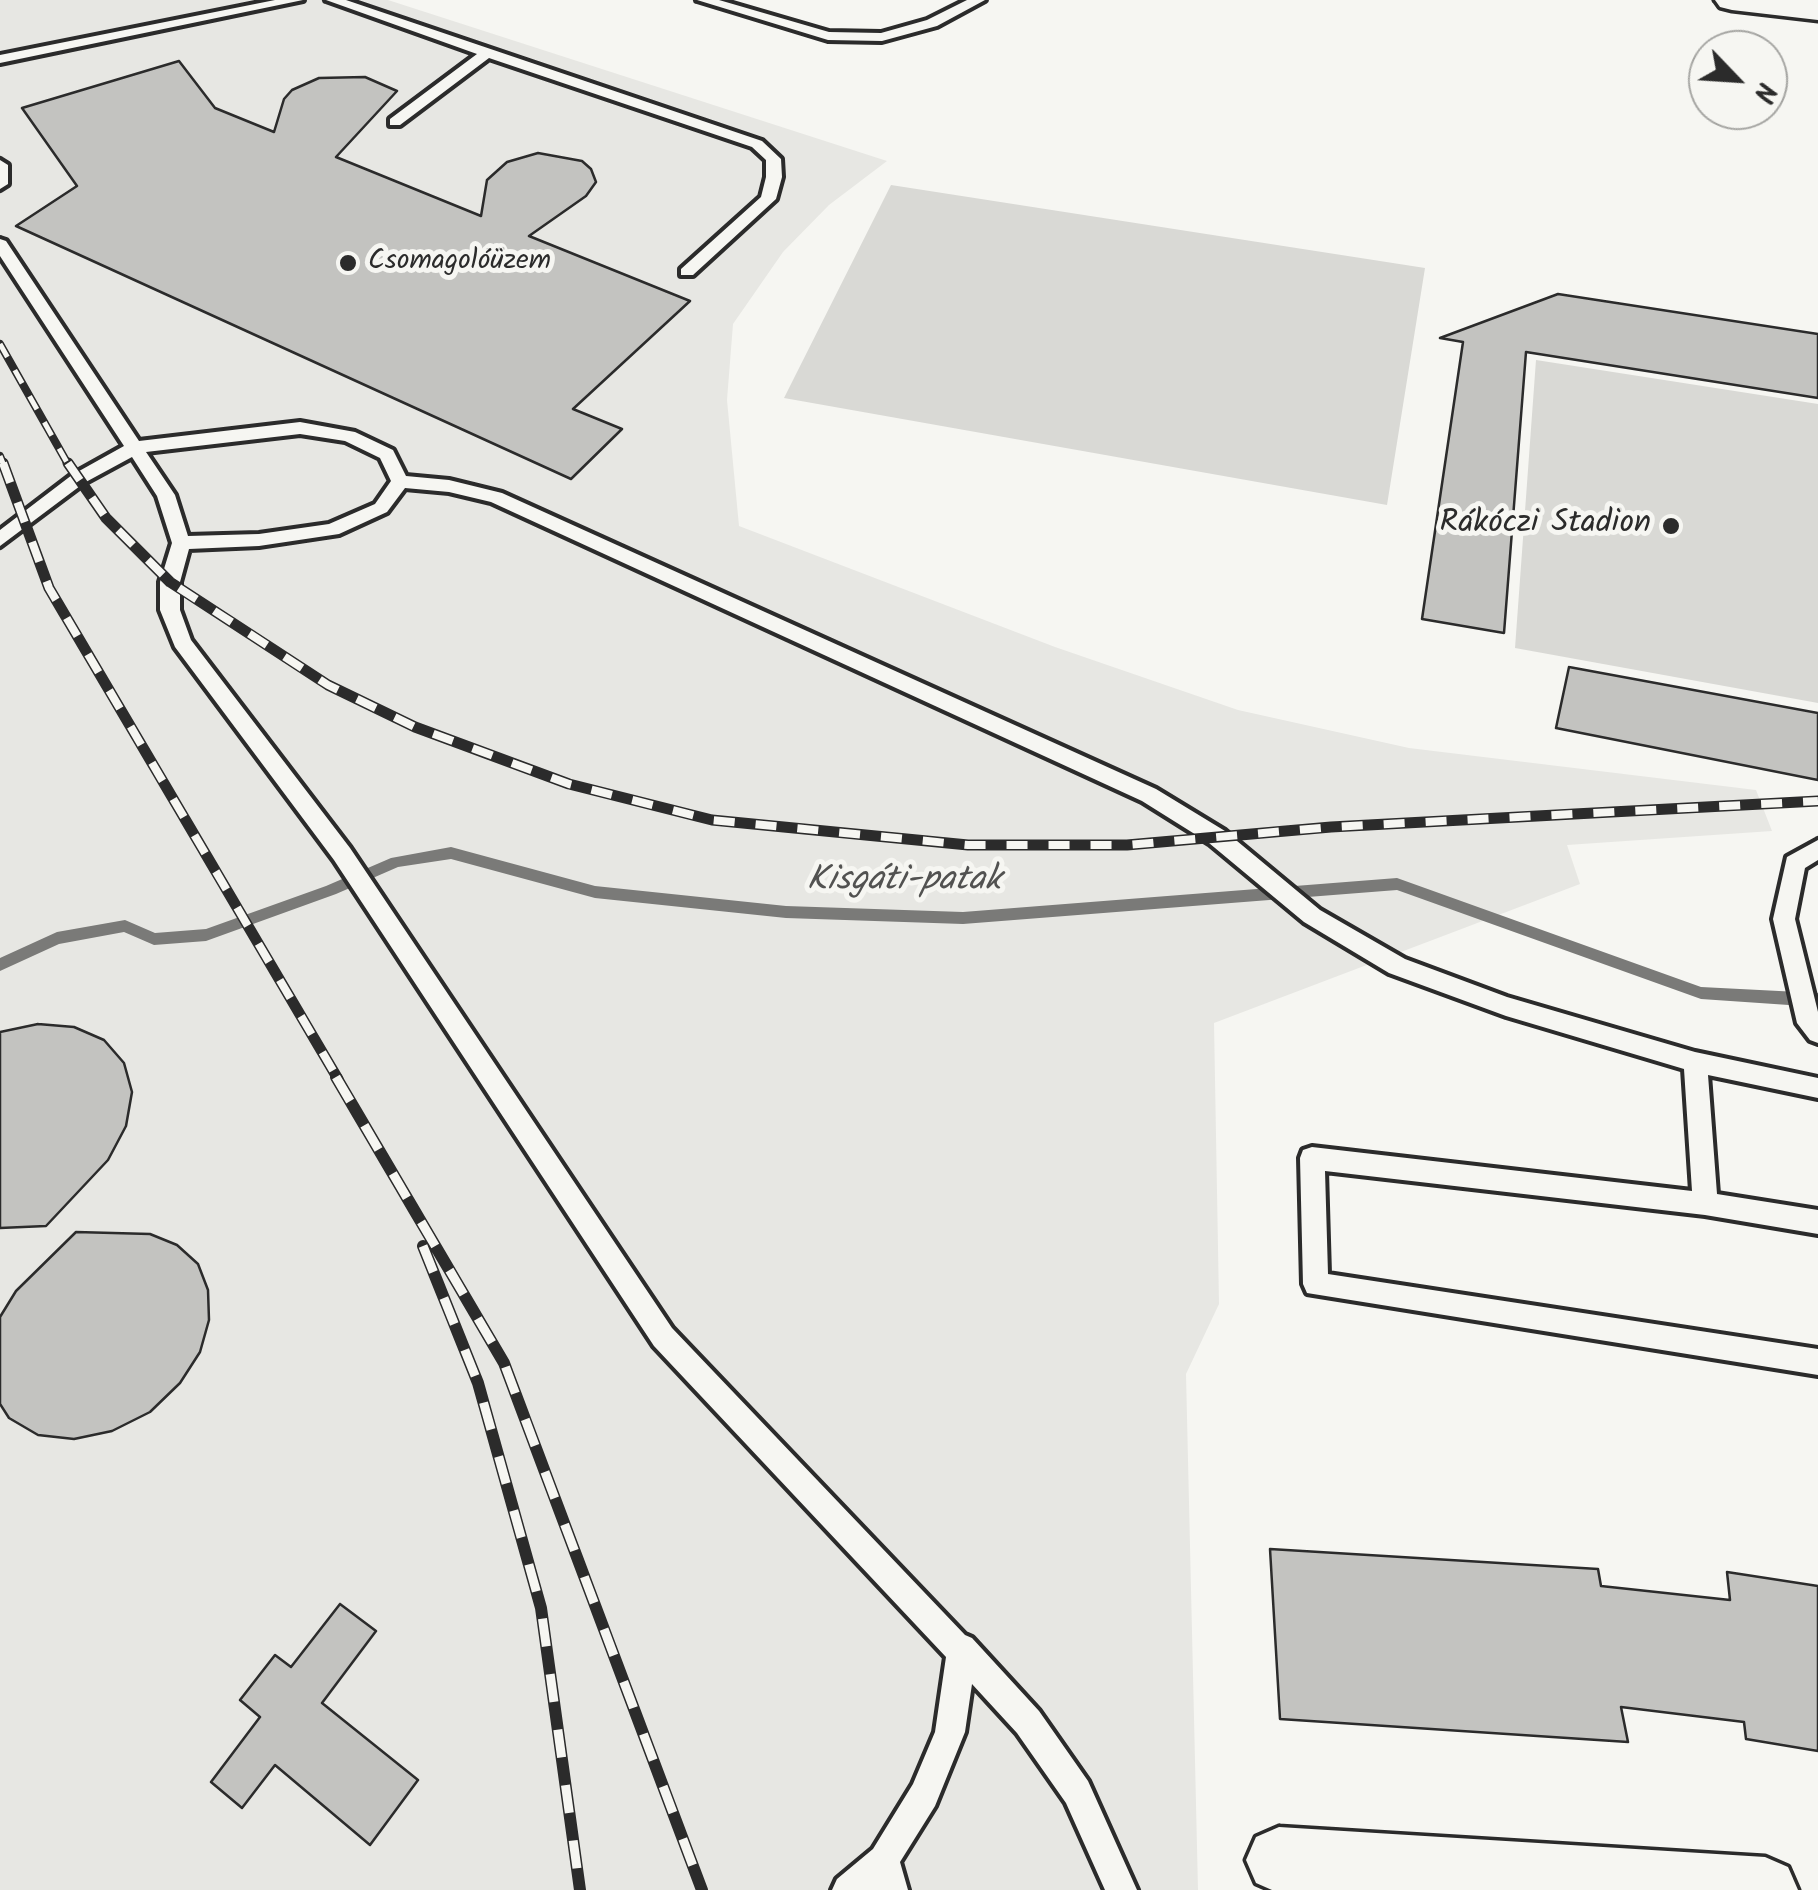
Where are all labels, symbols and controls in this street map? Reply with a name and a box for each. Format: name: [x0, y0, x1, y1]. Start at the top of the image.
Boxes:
north arrow: [1688, 30, 1788, 130]
text: N: [1740, 75, 1788, 110]
place label: Csomagolóüzem: [368, 246, 551, 280]
marker: Csomagolóüzem: [337, 252, 359, 274]
place label: Rákóczi Stadion: [1439, 507, 1651, 545]
marker: Rákóczi Stadion: [1660, 515, 1682, 537]
water label: Kisgáti-patak: [807, 862, 1001, 904]

